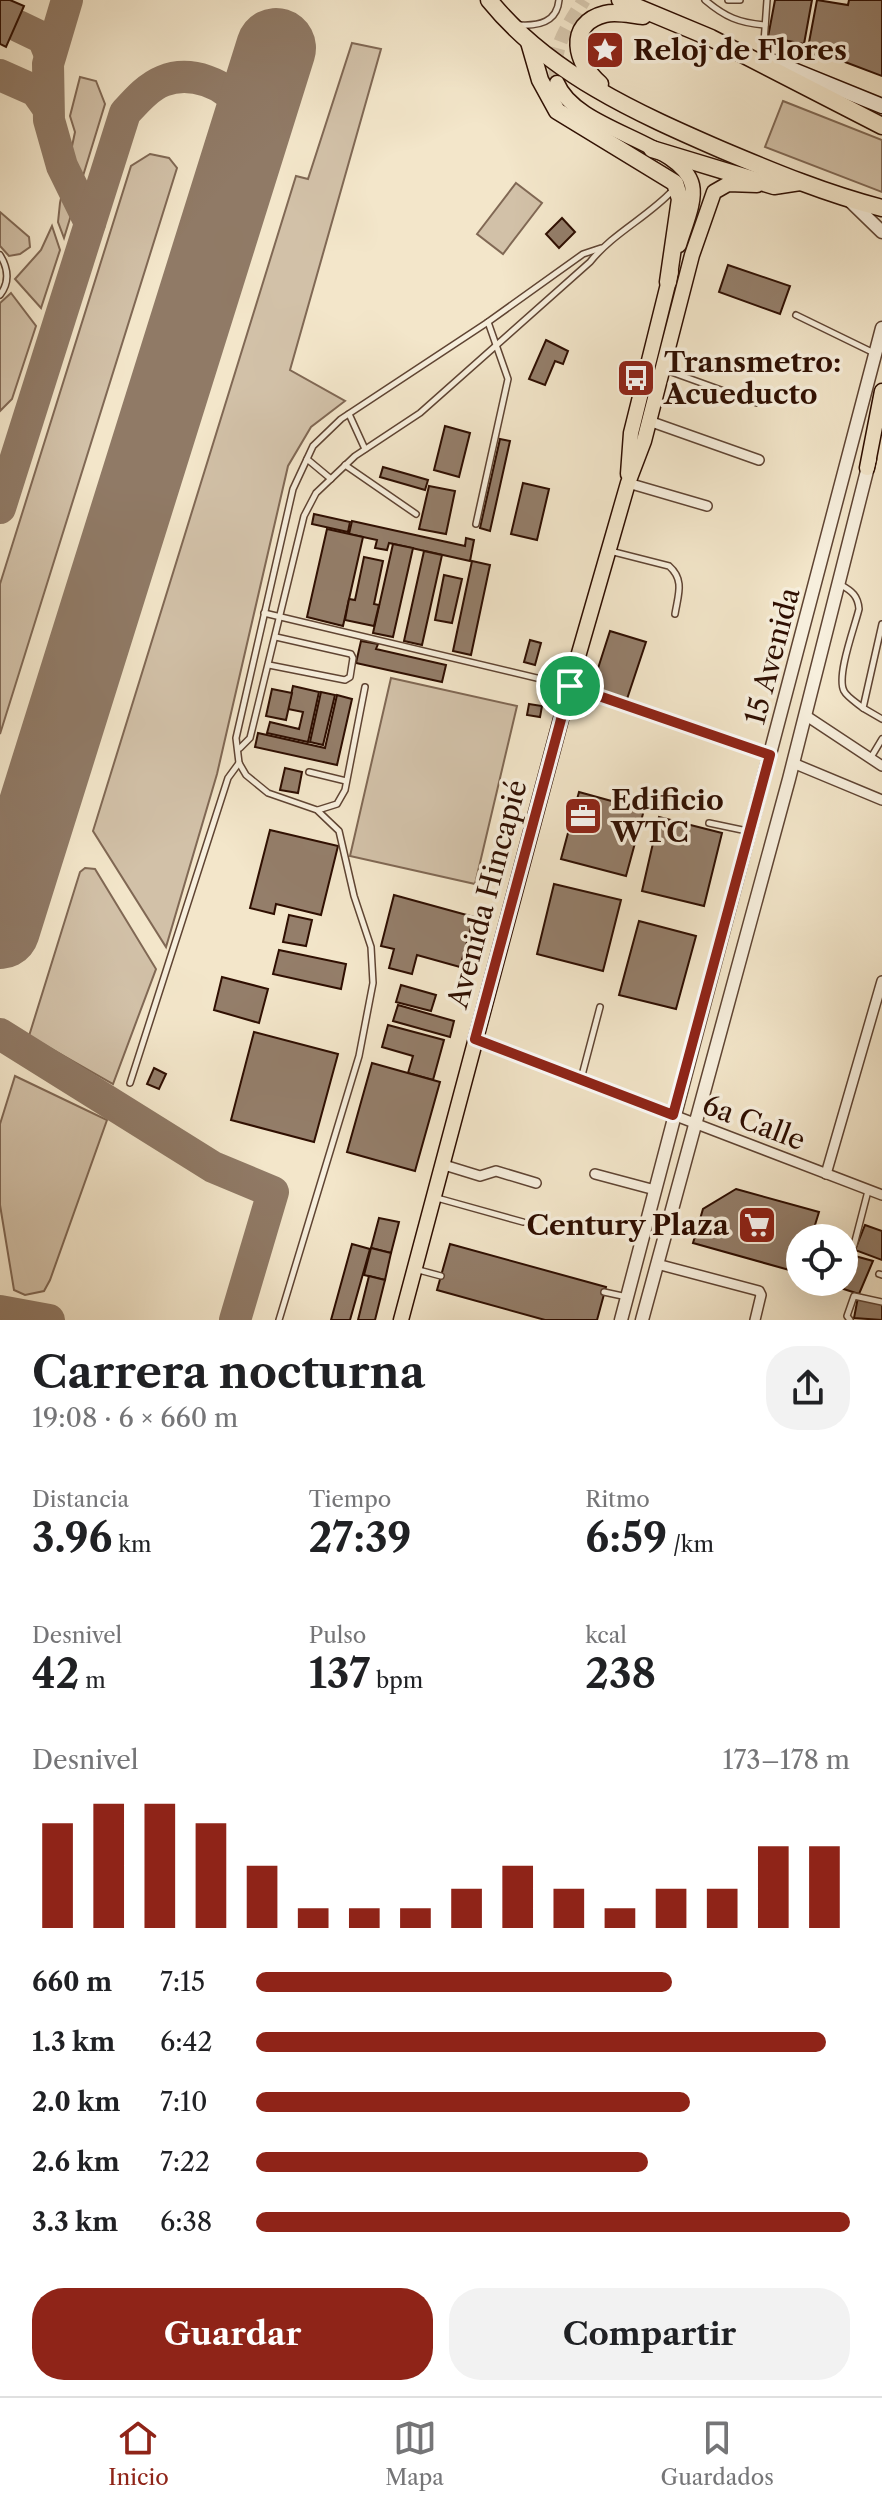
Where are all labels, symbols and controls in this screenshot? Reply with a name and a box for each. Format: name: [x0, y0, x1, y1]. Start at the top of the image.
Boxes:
place icon: Reloj de Flores: [584, 29, 626, 71]
place label: Reloj de Flores: [633, 33, 847, 67]
place label: Transmetro: Acueducto: [663, 345, 841, 411]
bus stop icon: Transmetro: Acueducto: [615, 357, 657, 399]
street label: 15 Avenida: [737, 584, 807, 728]
pin: [536, 652, 604, 720]
icon: arrive: [548, 664, 592, 708]
street label: Avenida Hincapié: [440, 776, 534, 1013]
place label: Edificio WTC: [610, 783, 724, 849]
office icon: Edificio WTC: [562, 795, 604, 837]
street label: 6a Calle: [698, 1087, 810, 1157]
supermarket icon: Century Plaza: [736, 1204, 778, 1246]
place label: Century Plaza: [526, 1208, 730, 1242]
map controls: [786, 1224, 858, 1296]
button: locate: [786, 1224, 858, 1296]
text: Carrera nocturna: [32, 1345, 425, 1399]
button: share: [766, 1346, 850, 1430]
text: 19:08 · 6 × 660 m: [32, 1402, 238, 1434]
text: Distancia: [32, 1486, 129, 1513]
text: Tiempo: [309, 1486, 391, 1513]
text: Ritmo: [585, 1486, 650, 1513]
text: 3.96: [32, 1513, 112, 1562]
text: 27:39: [309, 1513, 411, 1562]
text: 6:59: [585, 1513, 667, 1562]
text: km: [112, 1531, 152, 1558]
text: /km: [667, 1531, 714, 1558]
text: Desnivel: [32, 1622, 122, 1649]
text: Pulso: [309, 1622, 366, 1649]
text: kcal: [585, 1622, 627, 1649]
text: 42: [32, 1649, 79, 1698]
text: 137: [309, 1649, 370, 1698]
text: 238: [585, 1649, 656, 1698]
text: m: [79, 1667, 106, 1694]
text: bpm: [370, 1667, 423, 1694]
text: Desnivel: [32, 1744, 139, 1776]
text: 173–178 m: [723, 1744, 850, 1776]
text: 660 m: [32, 1966, 112, 1998]
text: 7:15: [160, 1966, 205, 1998]
text: 1.3 km: [32, 2026, 115, 2058]
text: 6:42: [160, 2026, 213, 2058]
text: 2.0 km: [32, 2086, 120, 2118]
text: 7:10: [160, 2086, 208, 2118]
text: 2.6 km: [32, 2146, 120, 2178]
text: 7:22: [160, 2146, 210, 2178]
text: 3.3 km: [32, 2206, 118, 2238]
text: 6:38: [160, 2206, 212, 2238]
button: Guardar: [32, 2288, 433, 2380]
button: Compartir: [449, 2288, 850, 2380]
tab: Inicio: [108, 2416, 169, 2491]
tab: Mapa: [385, 2416, 444, 2491]
tab: Guardados: [660, 2416, 774, 2491]

